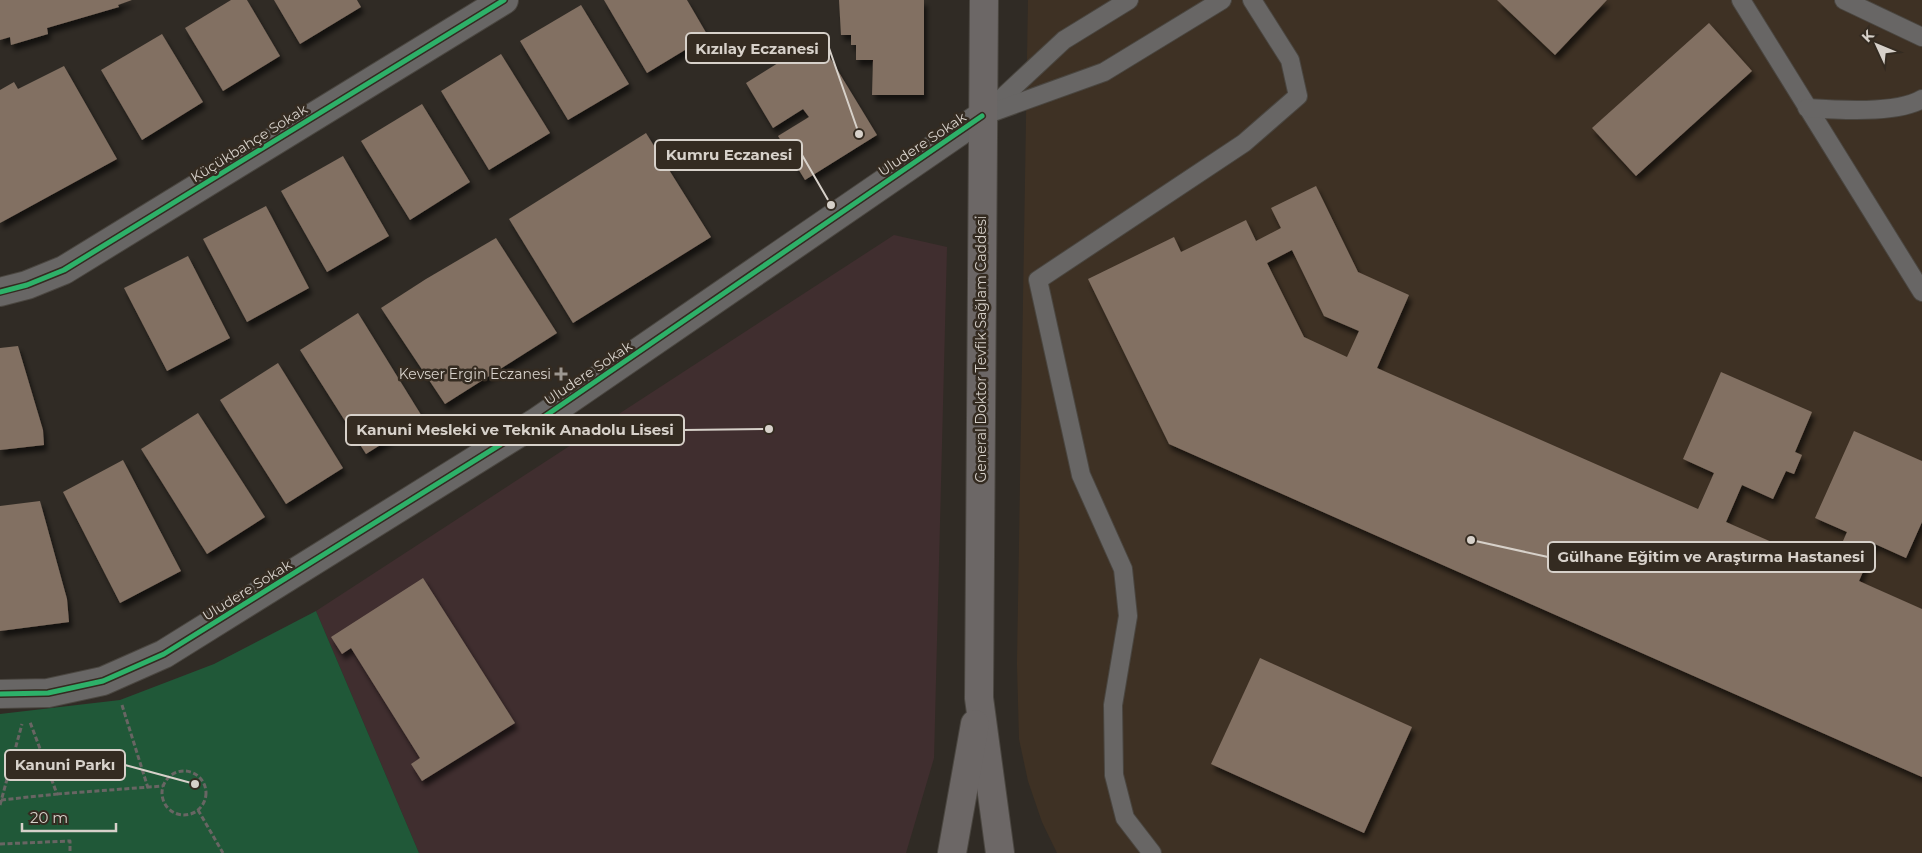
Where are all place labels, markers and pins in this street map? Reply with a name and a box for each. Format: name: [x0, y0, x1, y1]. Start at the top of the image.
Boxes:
callout: Kızılay Eczanesi: [686, 33, 829, 63]
callout: Kumru Eczanesi: [655, 140, 802, 170]
place label: Kevser Ergin Eczanesi: [399, 365, 551, 383]
marker: Kevser Ergin Eczanesi: [555, 368, 567, 380]
callout: Kanuni Mesleki ve Teknik Anadolu Lisesi: [346, 415, 684, 445]
callout: Gülhane Eğitim ve Araştırma Hastanesi: [1548, 542, 1875, 572]
callout: Kanuni Parkı: [5, 750, 125, 780]

